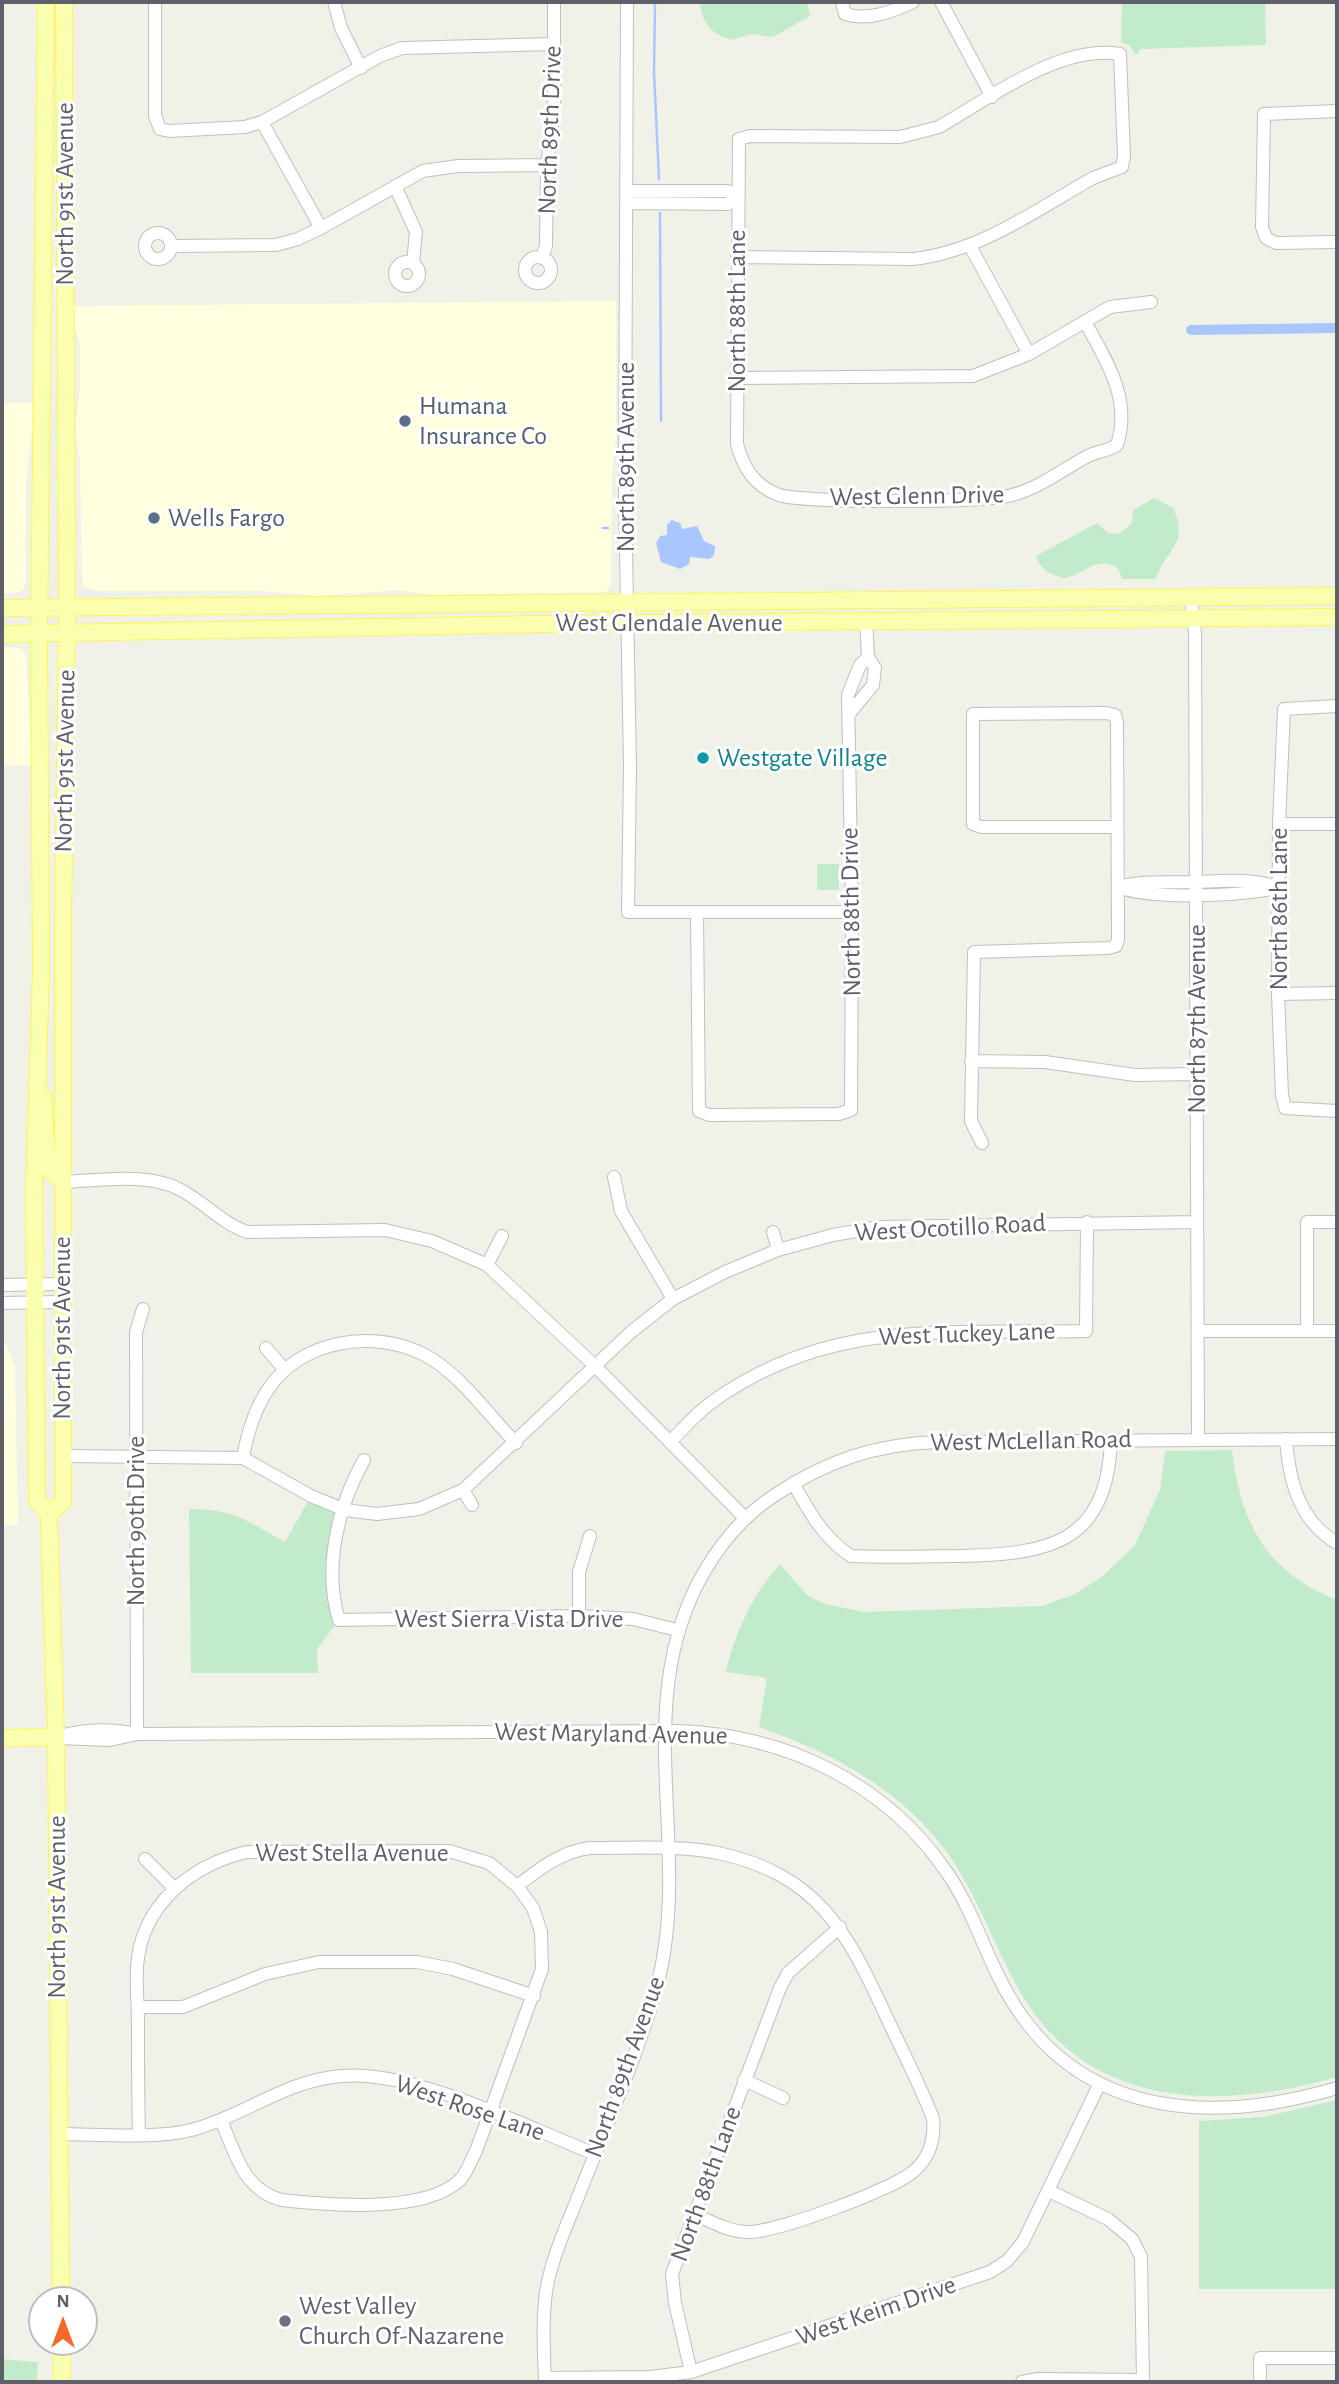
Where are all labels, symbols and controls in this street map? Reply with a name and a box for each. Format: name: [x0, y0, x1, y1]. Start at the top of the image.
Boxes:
street label: North 89th Drive: [531, 45, 569, 215]
street label: North 91st Avenue: [49, 102, 81, 286]
street label: North 88th Lane: [721, 230, 753, 392]
street label: North 89th Avenue: [610, 362, 642, 552]
place label: Humana Insurance Co: [419, 390, 547, 452]
marker: Humana Insurance Co: [397, 413, 413, 429]
street label: West Glenn Drive: [829, 479, 1005, 513]
place label: Wells Fargo: [168, 502, 285, 534]
marker: Wells Fargo: [146, 510, 162, 526]
street label: West Glendale Avenue: [555, 607, 783, 639]
street label: North 91st Avenue: [48, 669, 82, 853]
place label: Westgate Village: [717, 742, 887, 774]
marker: Westgate Village: [695, 750, 711, 766]
street label: North 88th Drive: [834, 827, 868, 997]
street label: North 86th Lane: [1263, 828, 1295, 990]
street label: North 87th Avenue: [1181, 924, 1213, 1114]
street label: West Ocotillo Road: [853, 1207, 1047, 1249]
street label: North 91st Avenue: [46, 1236, 78, 1420]
street label: West Tuckey Lane: [878, 1315, 1056, 1353]
street label: West McLellan Road: [930, 1424, 1132, 1458]
street label: North 90th Drive: [120, 1436, 152, 1606]
street label: West Sierra Vista Drive: [395, 1603, 623, 1635]
street label: West Maryland Avenue: [494, 1716, 728, 1752]
street label: North 91st Avenue: [41, 1815, 73, 1999]
street label: West Stella Avenue: [255, 1837, 449, 1869]
street label: North 89th Avenue: [578, 1972, 672, 2162]
street label: West Rose Lane: [391, 2068, 549, 2148]
street label: North 88th Lane: [663, 2102, 749, 2266]
street label: West Keim Drive: [792, 2269, 960, 2353]
north arrow: [28, 2286, 98, 2356]
place label: West Valley Church Of-Nazarene: [299, 2290, 504, 2352]
text: N: [56, 2292, 70, 2311]
marker: West Valley Church Of-Nazarene: [277, 2313, 293, 2329]

